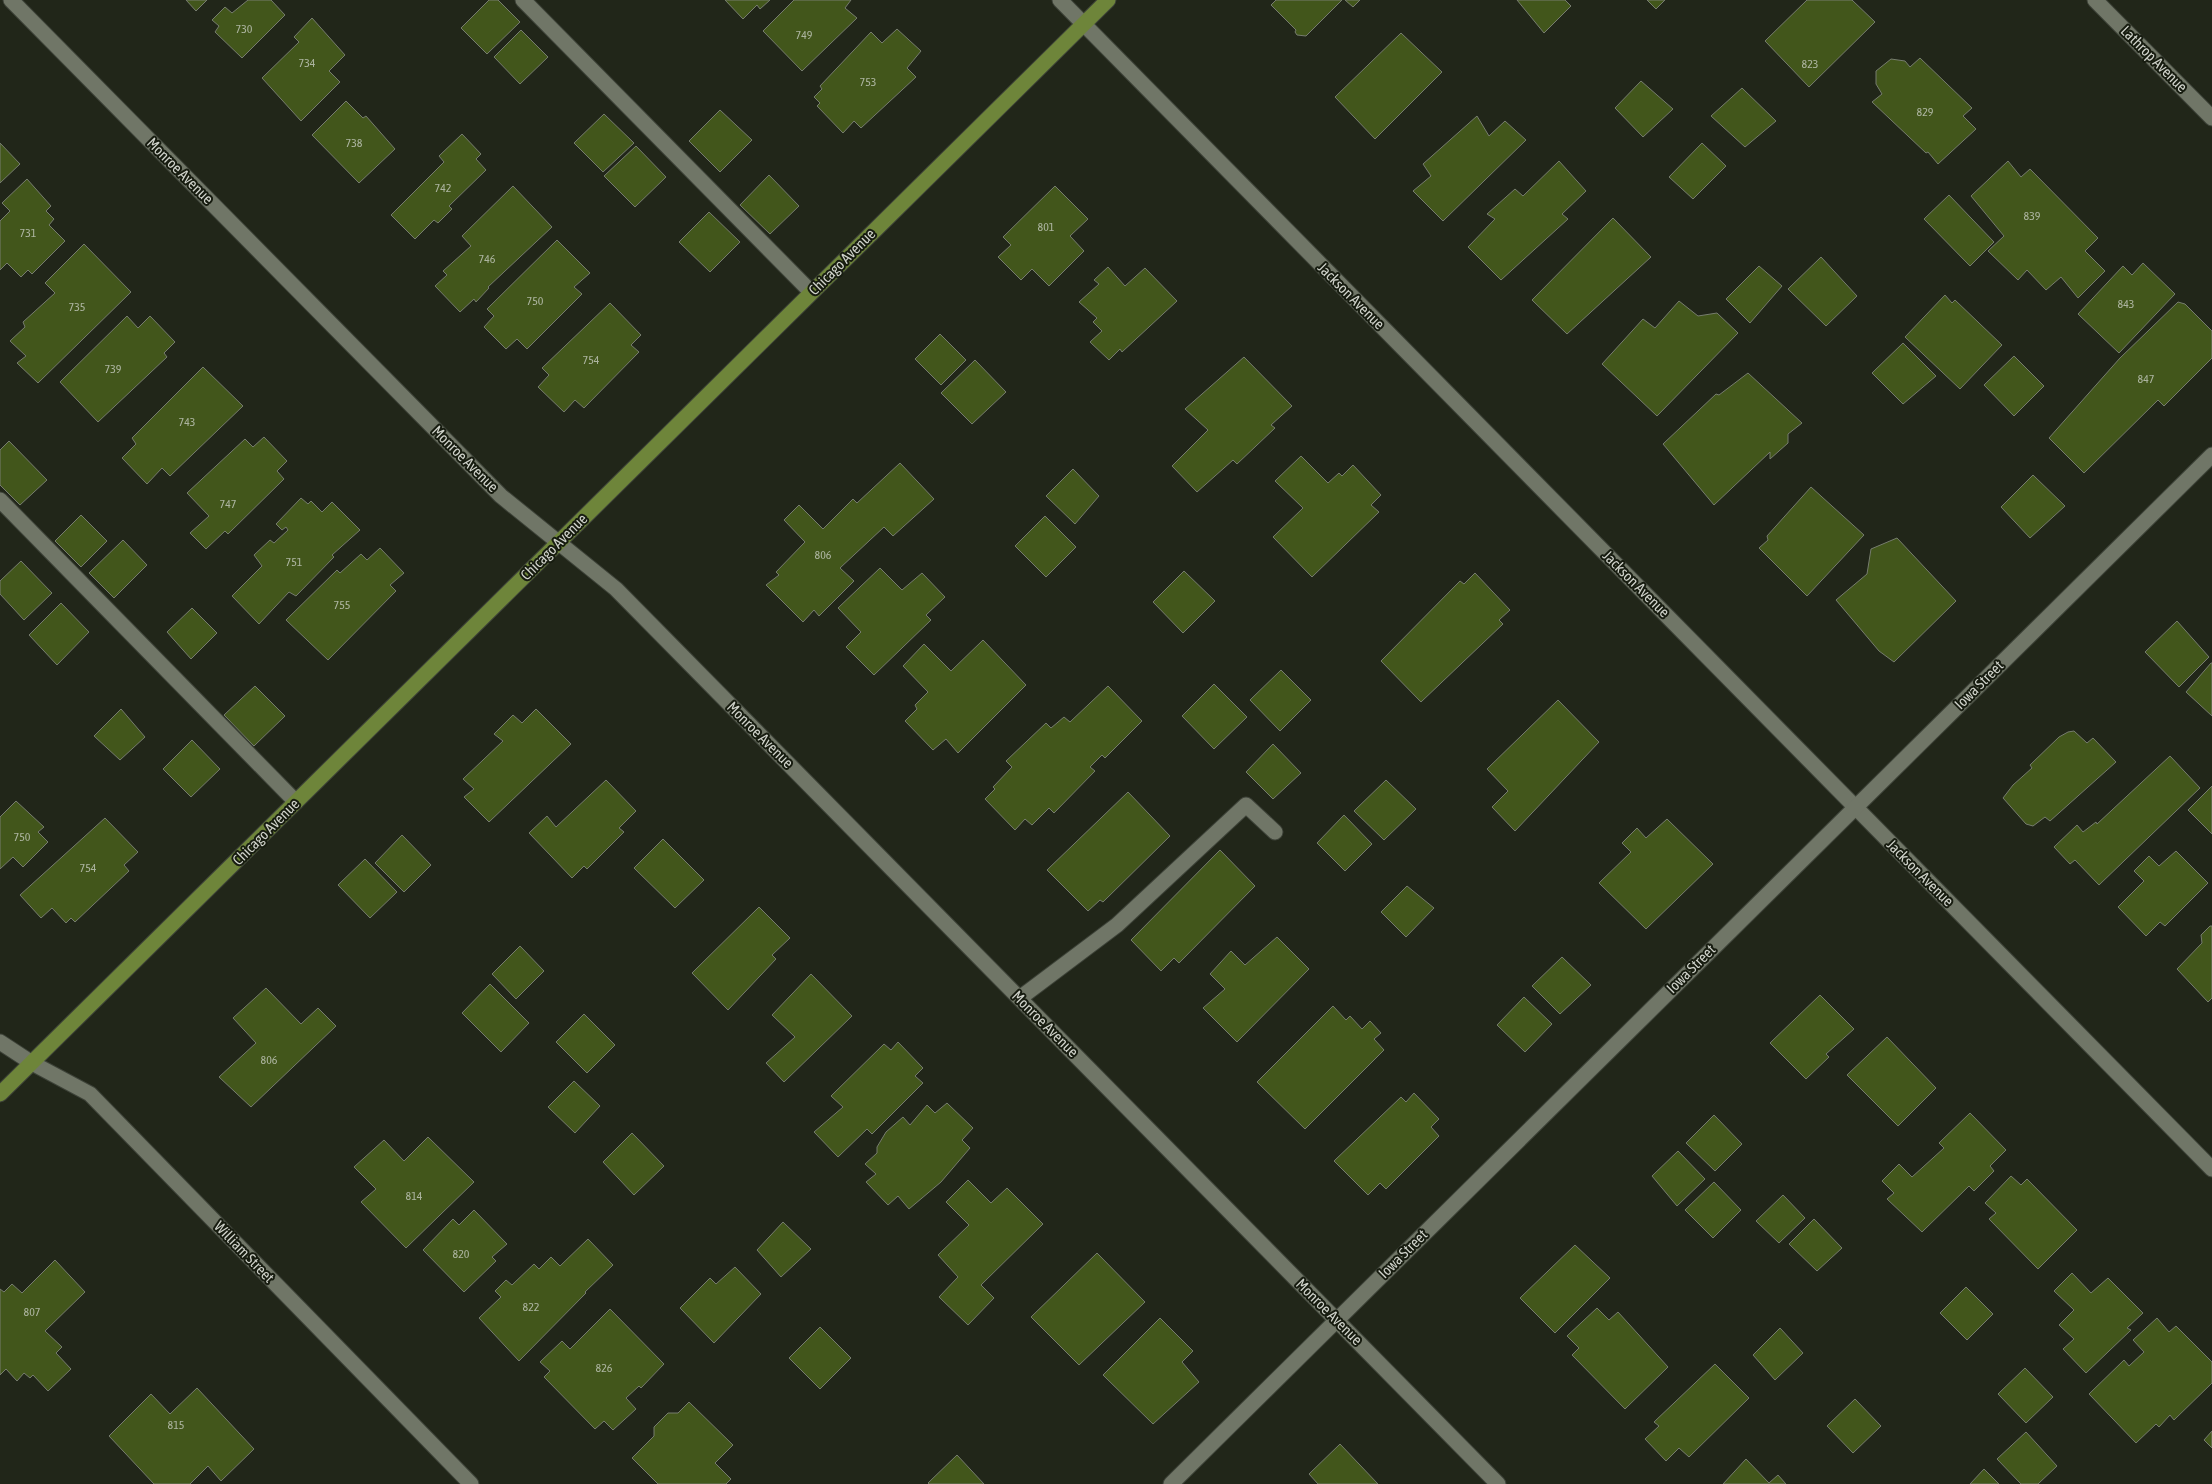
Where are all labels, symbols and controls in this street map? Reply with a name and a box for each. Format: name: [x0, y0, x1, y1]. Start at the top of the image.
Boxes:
house number: 730: [236, 22, 253, 36]
street label: Lathrop Avenue: [2118, 22, 2191, 95]
house number: 749: [796, 28, 813, 42]
house number: 734: [299, 56, 316, 70]
house number: 823: [1802, 57, 1818, 71]
house number: 753: [860, 75, 876, 89]
house number: 829: [1917, 105, 1934, 119]
street label: Monroe Avenue: [144, 134, 217, 207]
house number: 738: [346, 136, 363, 150]
house number: 742: [435, 181, 451, 195]
house number: 839: [2024, 209, 2041, 223]
house number: 801: [1038, 220, 1055, 234]
street label: Chicago Avenue: [805, 225, 878, 298]
house number: 731: [20, 226, 37, 240]
house number: 746: [479, 252, 496, 266]
street label: Jackson Avenue: [1315, 259, 1388, 333]
house number: 750: [527, 294, 544, 308]
house number: 843: [2118, 297, 2134, 311]
house number: 735: [69, 300, 85, 314]
house number: 754: [583, 353, 600, 367]
house number: 739: [105, 362, 122, 376]
house number: 847: [2138, 372, 2155, 386]
house number: 743: [179, 415, 195, 429]
street label: Monroe Avenue: [429, 422, 502, 495]
house number: 747: [220, 497, 237, 511]
street label: Chicago Avenue: [517, 510, 590, 583]
street label: Jackson Avenue: [1600, 547, 1673, 621]
house number: 806: [815, 548, 832, 562]
house number: 751: [286, 555, 303, 569]
house number: 755: [334, 598, 350, 612]
street label: Iowa Street: [1951, 657, 2006, 712]
street label: Monroe Avenue: [724, 698, 797, 771]
street label: Chicago Avenue: [229, 795, 302, 868]
house number: 750: [14, 830, 31, 844]
street label: Jackson Avenue: [1884, 836, 1957, 910]
house number: 754: [80, 861, 97, 875]
street label: Iowa Street: [1663, 941, 1718, 996]
street label: Monroe Avenue: [1009, 987, 1082, 1060]
house number: 806: [261, 1053, 278, 1067]
house number: 814: [406, 1189, 423, 1203]
street label: William Street: [211, 1218, 278, 1286]
street label: Iowa Street: [1375, 1226, 1430, 1281]
house number: 820: [453, 1247, 470, 1261]
street label: Monroe Avenue: [1293, 1275, 1366, 1348]
house number: 822: [523, 1300, 539, 1314]
house number: 807: [24, 1305, 41, 1319]
house number: 826: [596, 1361, 613, 1375]
house number: 815: [168, 1418, 184, 1432]

